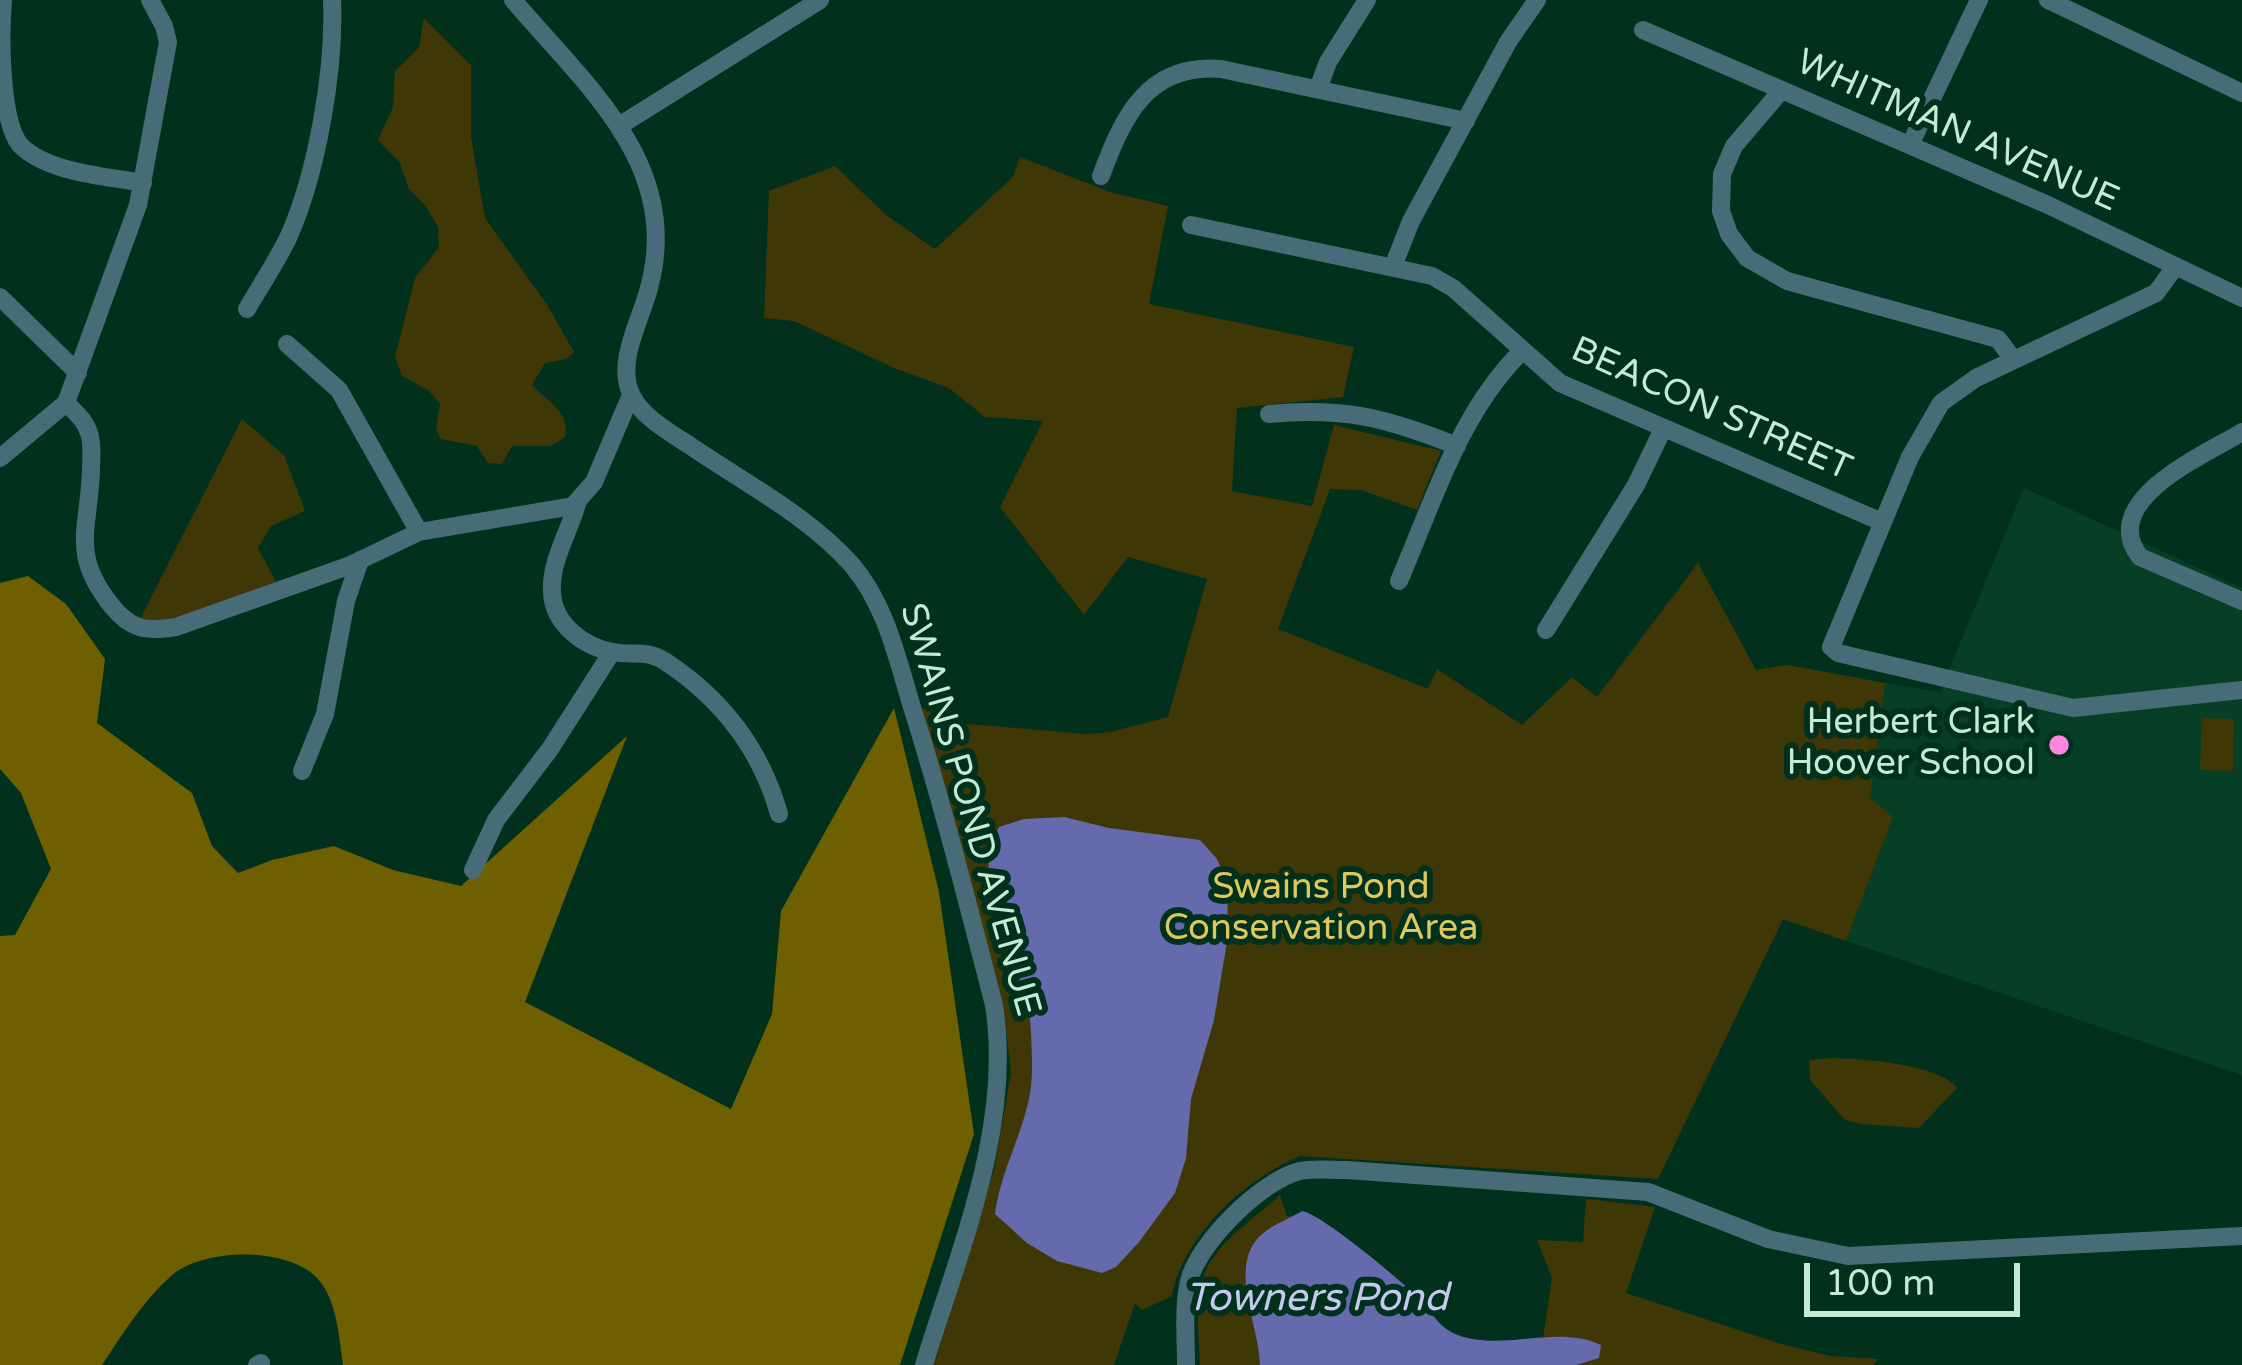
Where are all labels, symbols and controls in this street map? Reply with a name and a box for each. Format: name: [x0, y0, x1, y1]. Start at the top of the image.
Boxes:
street label: WHITMAN AVENUE: [1789, 41, 2125, 223]
street label: BEACON STREET: [1564, 329, 1858, 491]
street label: SWAINS POND AVENUE: [889, 599, 1049, 1021]
place label: Herbert Clark Hoover School: [1786, 702, 2035, 787]
marker: Herbert Clark Hoover School: [2046, 732, 2072, 758]
park label: Swains Pond Conservation Area: [1164, 867, 1478, 952]
scale bar: [1810, 1239, 2026, 1313]
text: 100 m: [1825, 1262, 1935, 1305]
water label: Towners Pond: [1186, 1277, 1448, 1323]

